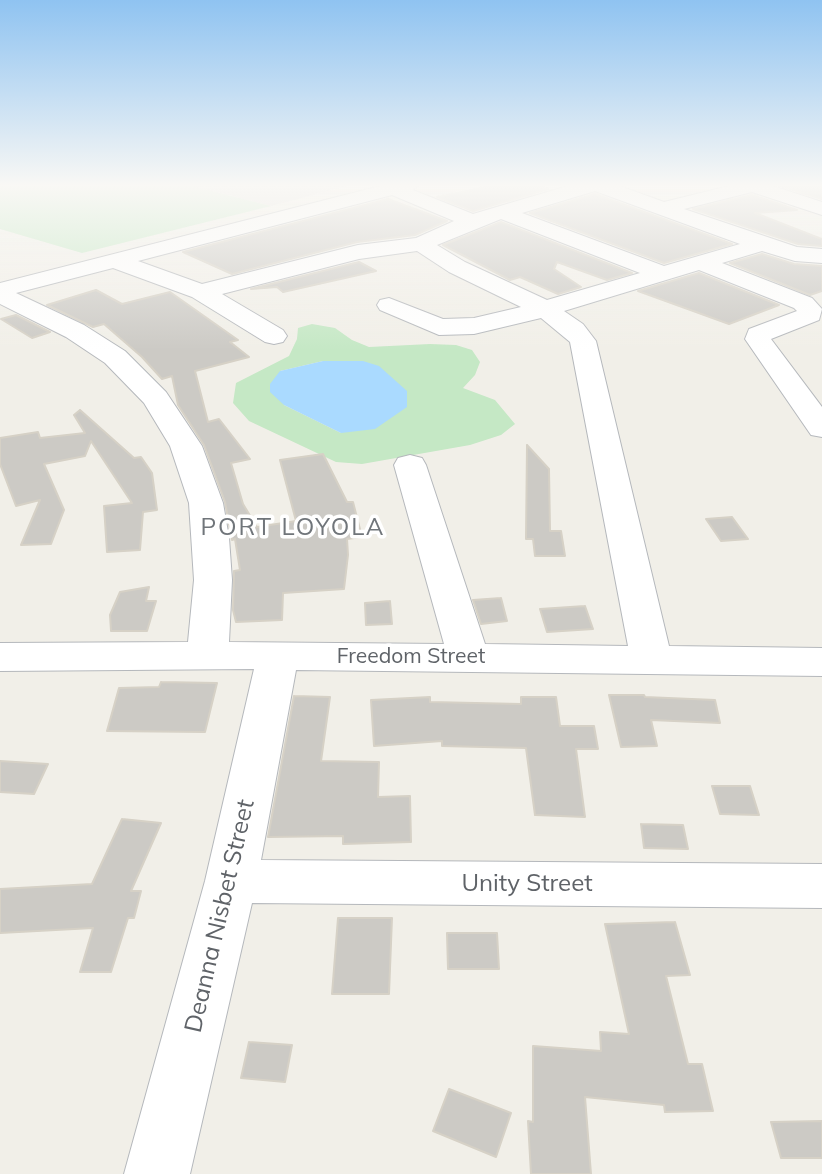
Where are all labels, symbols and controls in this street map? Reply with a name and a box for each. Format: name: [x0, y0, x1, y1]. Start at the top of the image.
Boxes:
district label: PORT LOYOLA: [202, 514, 384, 542]
street label: Freedom Street: [337, 644, 485, 670]
street label: Deanna Nisbet Street: [179, 797, 261, 1035]
street label: Unity Street: [461, 870, 593, 898]

